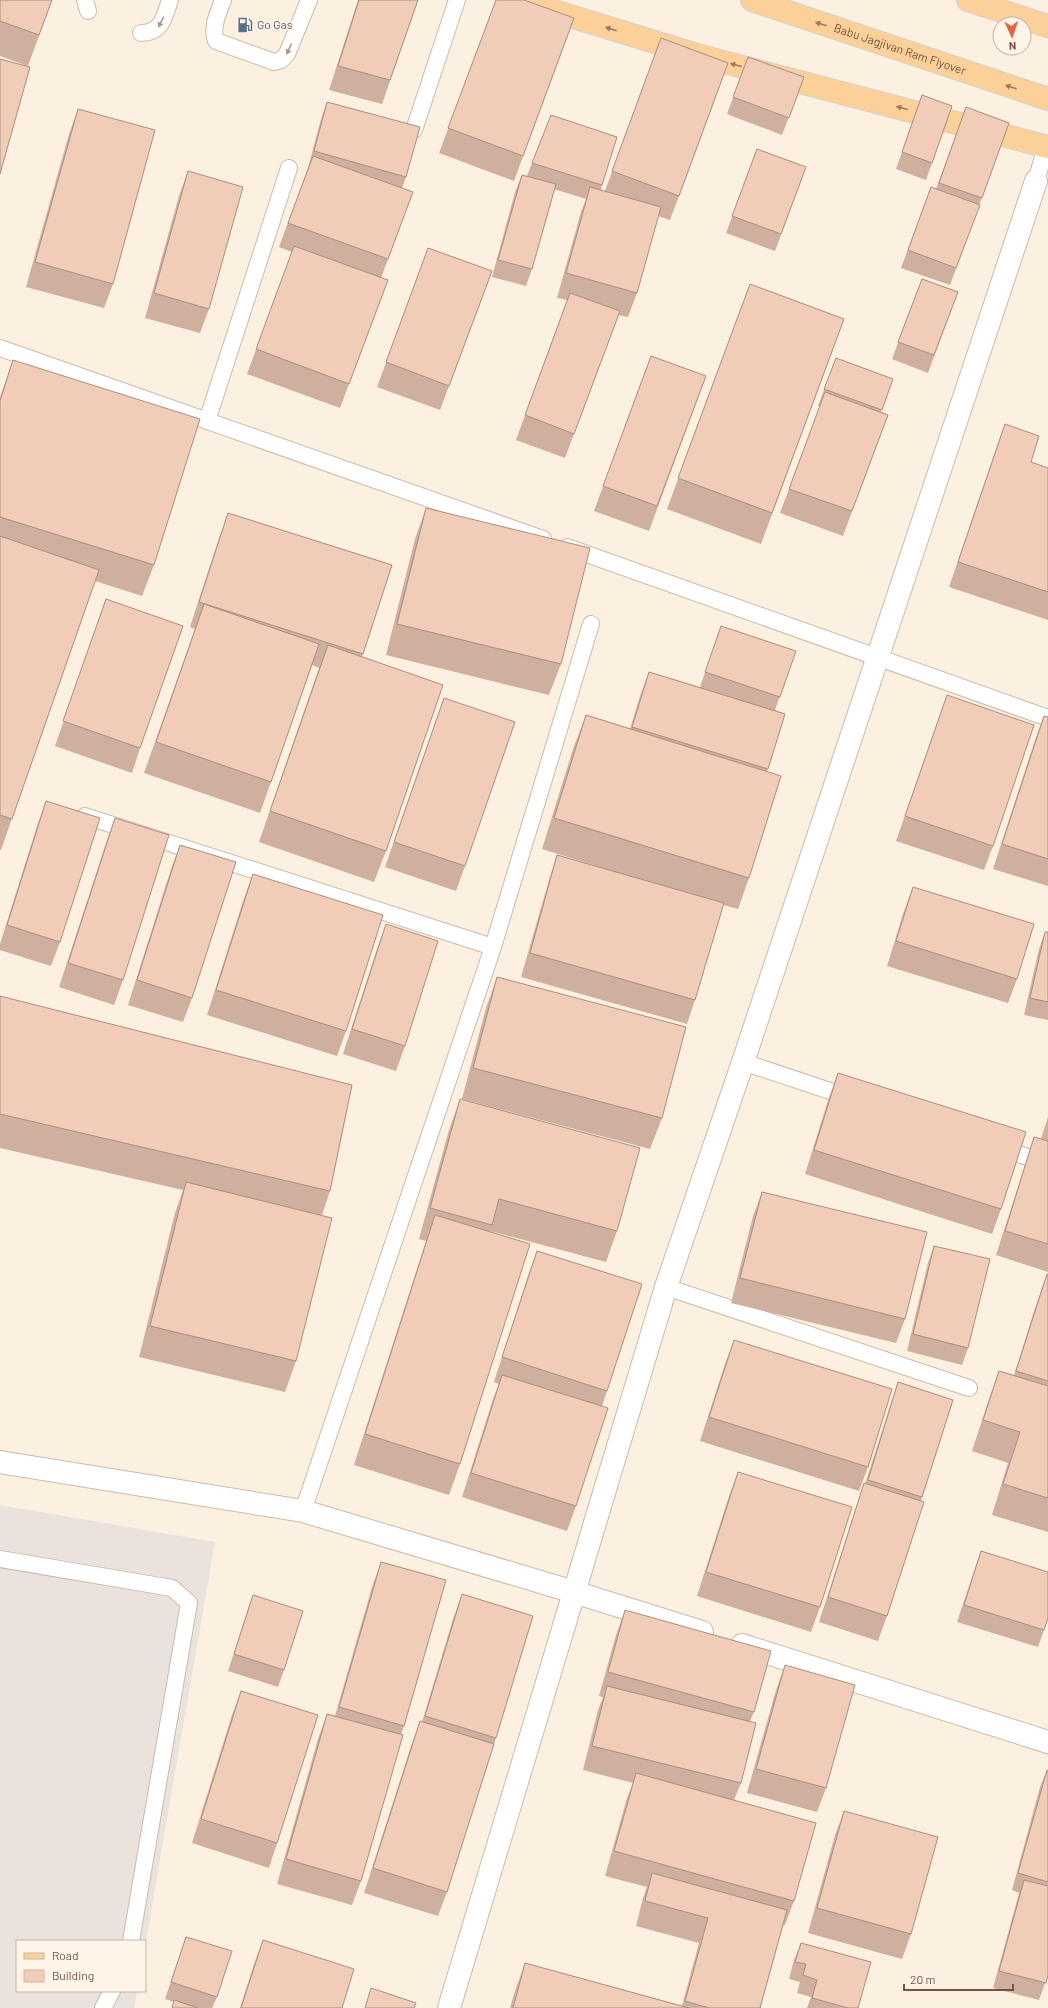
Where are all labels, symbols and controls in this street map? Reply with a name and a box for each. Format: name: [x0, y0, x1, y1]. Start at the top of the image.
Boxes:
one-way arrow: [157, 16, 164, 28]
fuel station icon: Go Gas: [236, 16, 254, 34]
north arrow: [992, 16, 1032, 56]
place label: Go Gas: [257, 17, 293, 31]
street label: Babu Jagjivan Ram Flyover: [832, 20, 969, 77]
one-way arrow: [815, 21, 827, 27]
one-way arrow: [605, 26, 617, 32]
text: N: [1009, 40, 1017, 53]
one-way arrow: [286, 43, 292, 55]
one-way arrow: [730, 62, 742, 68]
one-way arrow: [1005, 84, 1017, 90]
one-way arrow: [896, 105, 908, 111]
legend: [16, 1940, 146, 1992]
text: Road: [52, 1948, 79, 1962]
scale bar: [904, 1966, 1013, 1992]
text: Building: [52, 1968, 94, 1982]
text: 20 m: [910, 1972, 936, 1986]

